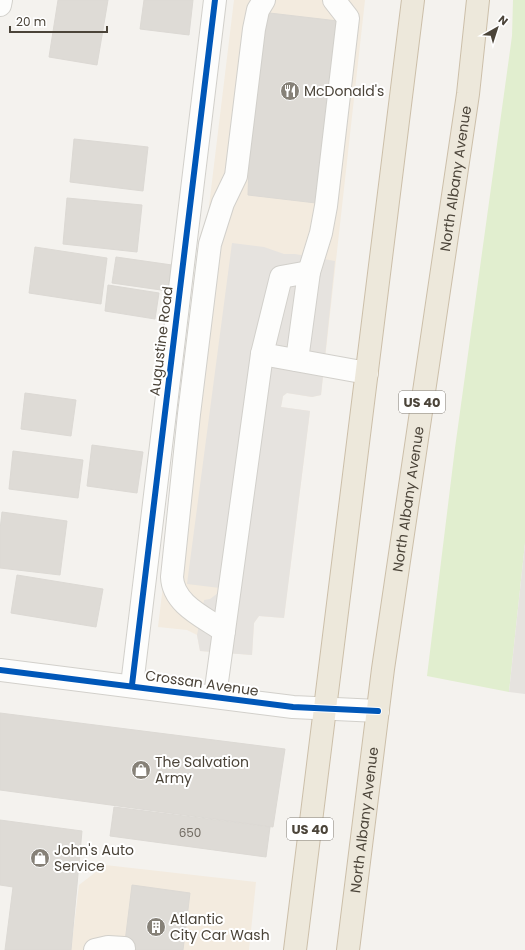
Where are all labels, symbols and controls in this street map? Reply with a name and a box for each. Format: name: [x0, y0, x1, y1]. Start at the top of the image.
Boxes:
scale bar: [10, 8, 107, 34]
north arrow: [477, 8, 517, 48]
text: N: [495, 11, 512, 29]
text: 20 m: [16, 13, 46, 30]
restaurant icon: McDonald's: [279, 80, 301, 102]
place label: McDonald's: [304, 81, 384, 101]
street label: North Albany Avenue: [435, 104, 476, 253]
street label: Augustine Road: [144, 285, 178, 397]
road number: US 40: [399, 391, 445, 413]
street label: North Albany Avenue: [387, 425, 429, 573]
street label: Crossan Avenue: [144, 665, 260, 701]
street label: North Albany Avenue: [345, 746, 383, 894]
place label: The Salvation Army: [155, 752, 249, 788]
shop icon: The Salvation Army: [130, 759, 152, 781]
road number: US 40: [287, 818, 333, 840]
house number: 650: [179, 824, 201, 841]
place label: John's Auto Service: [54, 840, 134, 876]
shop icon: John's Auto Service: [29, 847, 51, 869]
place label: Atlantic City Car Wash: [170, 909, 270, 945]
building icon: Atlantic City Car Wash: [145, 916, 167, 938]

